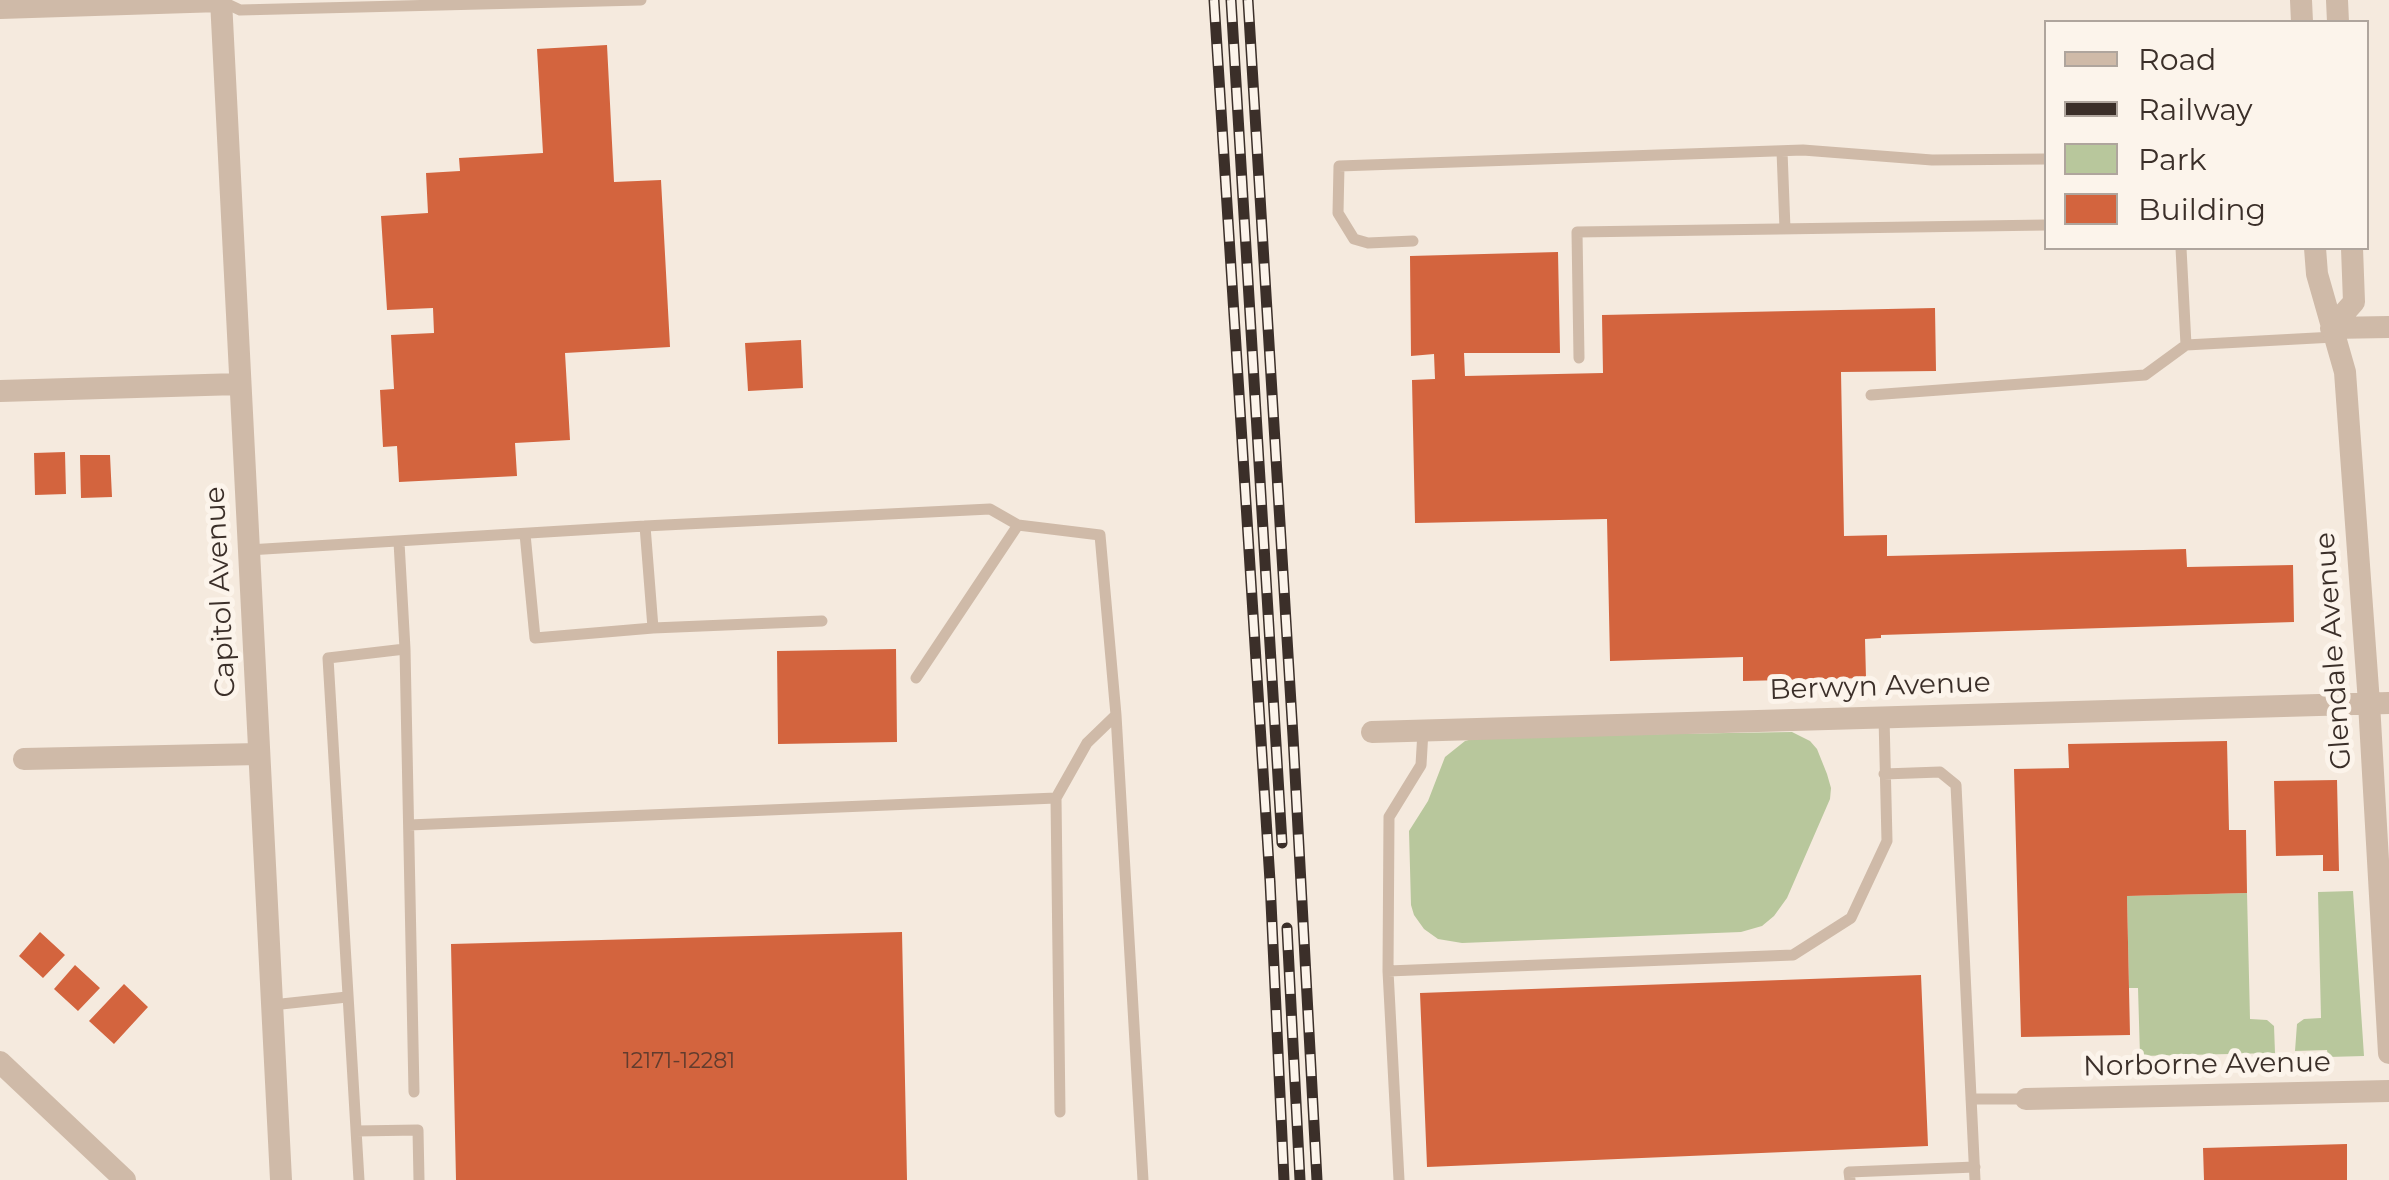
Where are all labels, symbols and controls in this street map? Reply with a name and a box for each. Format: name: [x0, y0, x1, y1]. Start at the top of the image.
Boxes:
legend: [2044, 20, 2369, 250]
text: Road: [2138, 41, 2216, 78]
text: Railway: [2138, 91, 2253, 128]
text: Park: [2138, 141, 2207, 178]
text: Building: [2138, 191, 2266, 228]
street label: Capitol Avenue: [199, 486, 243, 698]
street label: Glendale Avenue: [2309, 531, 2359, 771]
street label: Berwyn Avenue: [1769, 666, 1991, 708]
street label: Norborne Avenue: [2083, 1046, 2331, 1084]
house number: 12171-12281: [623, 1049, 735, 1075]

